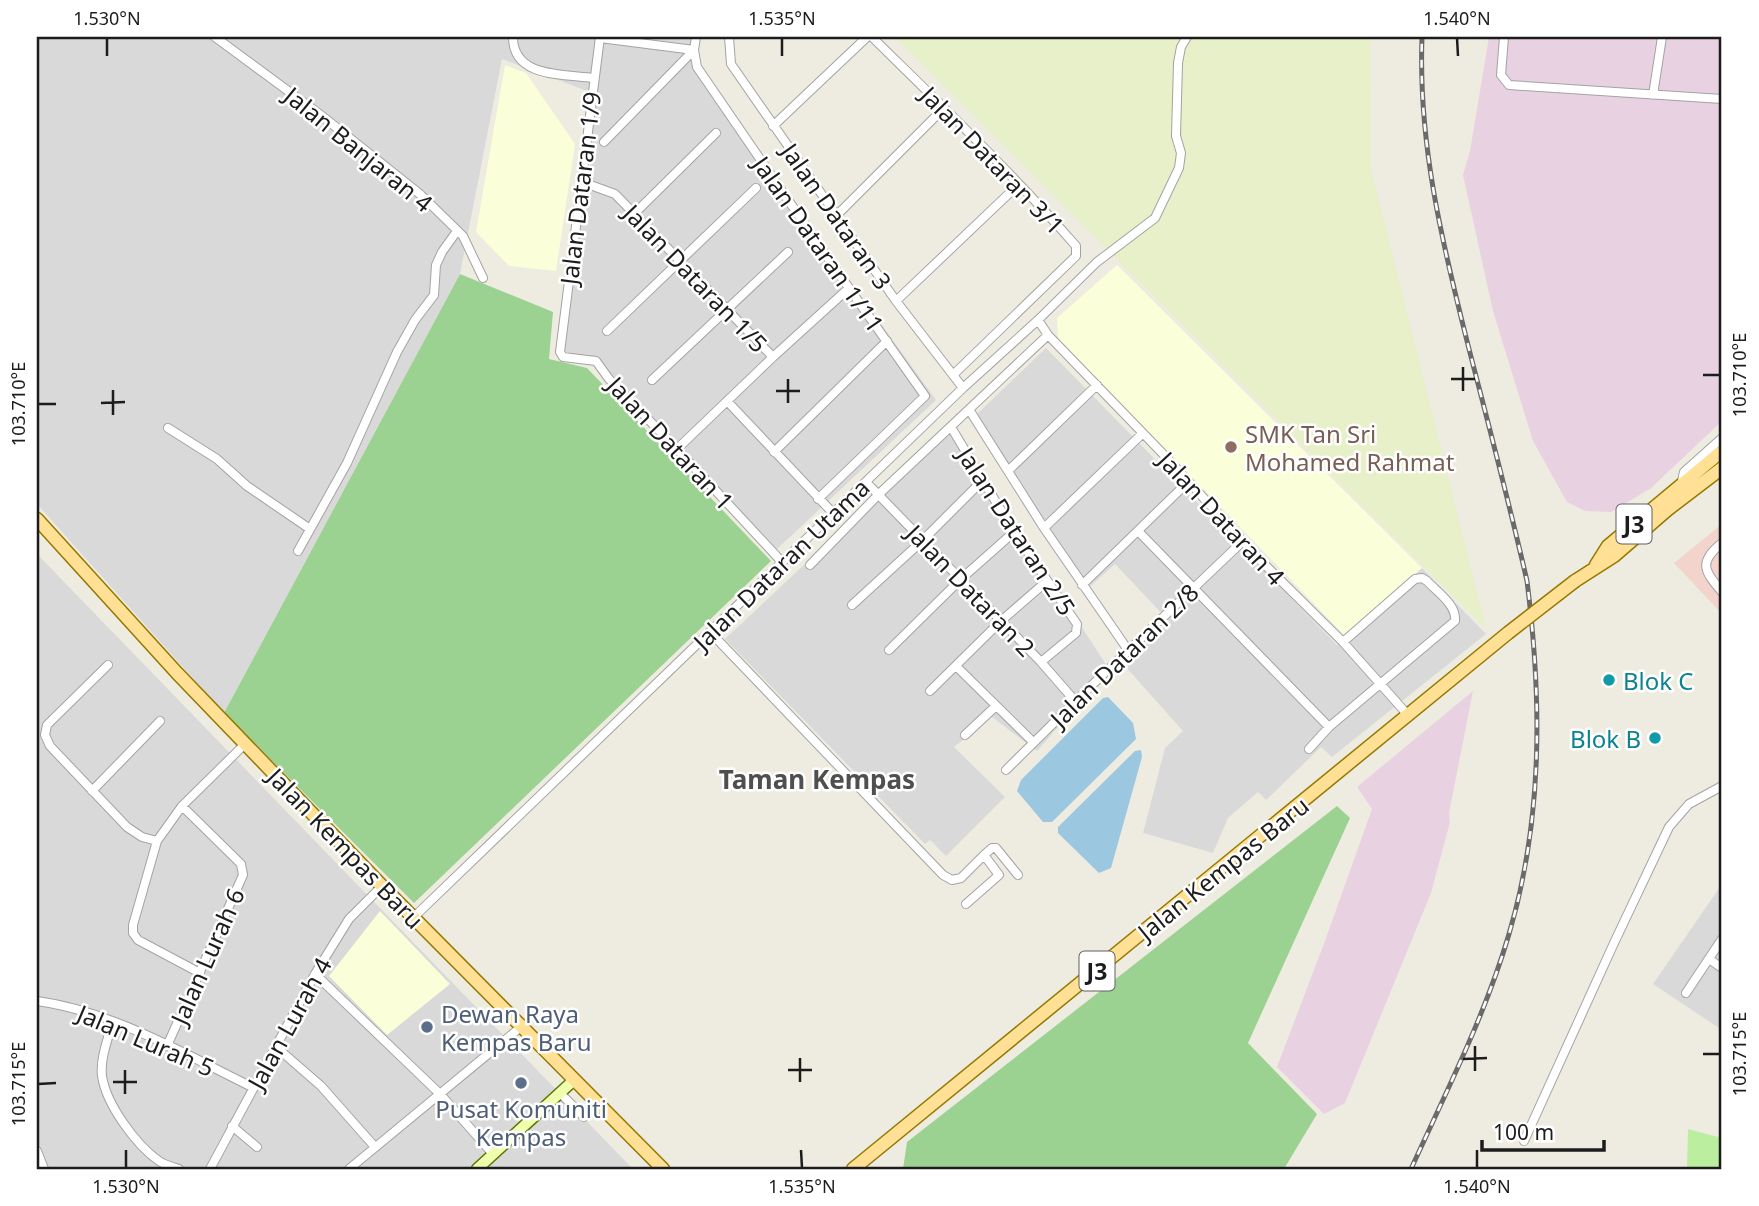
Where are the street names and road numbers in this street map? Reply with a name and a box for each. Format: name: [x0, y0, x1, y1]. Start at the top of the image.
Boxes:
street label: Jalan Dataran 3/1: [912, 77, 1072, 241]
street label: Jalan Banjaran 4: [276, 78, 440, 219]
street label: Jalan Dataran 1/9: [552, 90, 608, 288]
street label: Jalan Dataran 3: [773, 135, 900, 296]
street label: Jalan Dataran 1/11: [745, 148, 892, 339]
street label: Jalan Dataran 1/5: [615, 195, 775, 359]
street label: Jalan Dataran 1: [599, 368, 742, 517]
street label: Jalan Dataran 2/5: [952, 442, 1082, 620]
street label: Jalan Dataran 4: [1150, 443, 1293, 592]
street label: Jalan Dataran Utama: [684, 471, 876, 658]
road number: J3: [1616, 504, 1652, 544]
street label: Jalan Dataran 2: [901, 518, 1041, 662]
street label: Jalan Dataran 2/8: [1041, 576, 1205, 736]
street label: Jalan Kempas Baru: [259, 759, 431, 935]
street label: Jalan Kempas Baru: [1129, 789, 1316, 949]
street label: Jalan Lurah 6: [161, 883, 252, 1031]
street label: Jalan Lurah 4: [238, 951, 339, 1097]
road number: J3: [1080, 952, 1114, 990]
street label: Jalan Lurah 5: [71, 996, 220, 1084]

